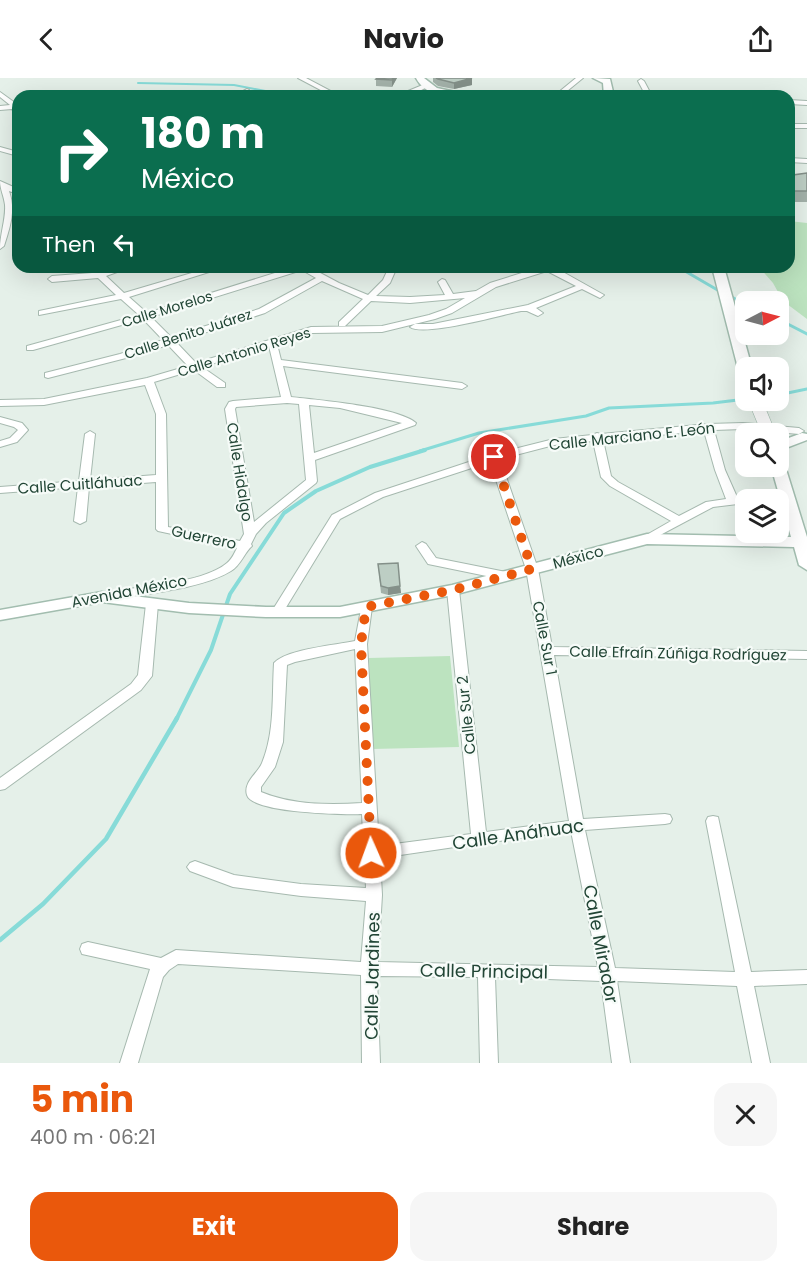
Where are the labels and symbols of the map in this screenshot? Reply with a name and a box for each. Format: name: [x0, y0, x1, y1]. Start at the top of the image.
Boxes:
street label: Calle Morelos: [119, 286, 215, 332]
north arrow: [735, 291, 789, 345]
street label: Calle Benito Juárez: [122, 304, 254, 364]
street label: Calle Antonio Reyes: [175, 322, 313, 382]
street label: Calle Marciano E. León: [548, 417, 716, 455]
street label: Calle Hidalgo: [222, 421, 258, 523]
pin: [468, 431, 519, 482]
street label: Calle Cuitláhuac: [17, 469, 143, 499]
street label: Guerrero: [169, 520, 239, 554]
street label: México: [550, 540, 606, 574]
street label: Avenida México: [69, 570, 189, 612]
street label: Calle Sur 1: [528, 599, 562, 677]
street label: Calle Efraín Zúñiga Rodríguez: [569, 641, 787, 665]
street label: Calle Sur 2: [451, 675, 481, 755]
street label: Calle Anáhuac: [450, 812, 586, 856]
position arrow: [339, 821, 403, 885]
street label: Calle Mirador: [577, 883, 625, 1006]
street label: Calle Jardines: [358, 912, 386, 1040]
street label: Calle Principal: [420, 957, 548, 985]

